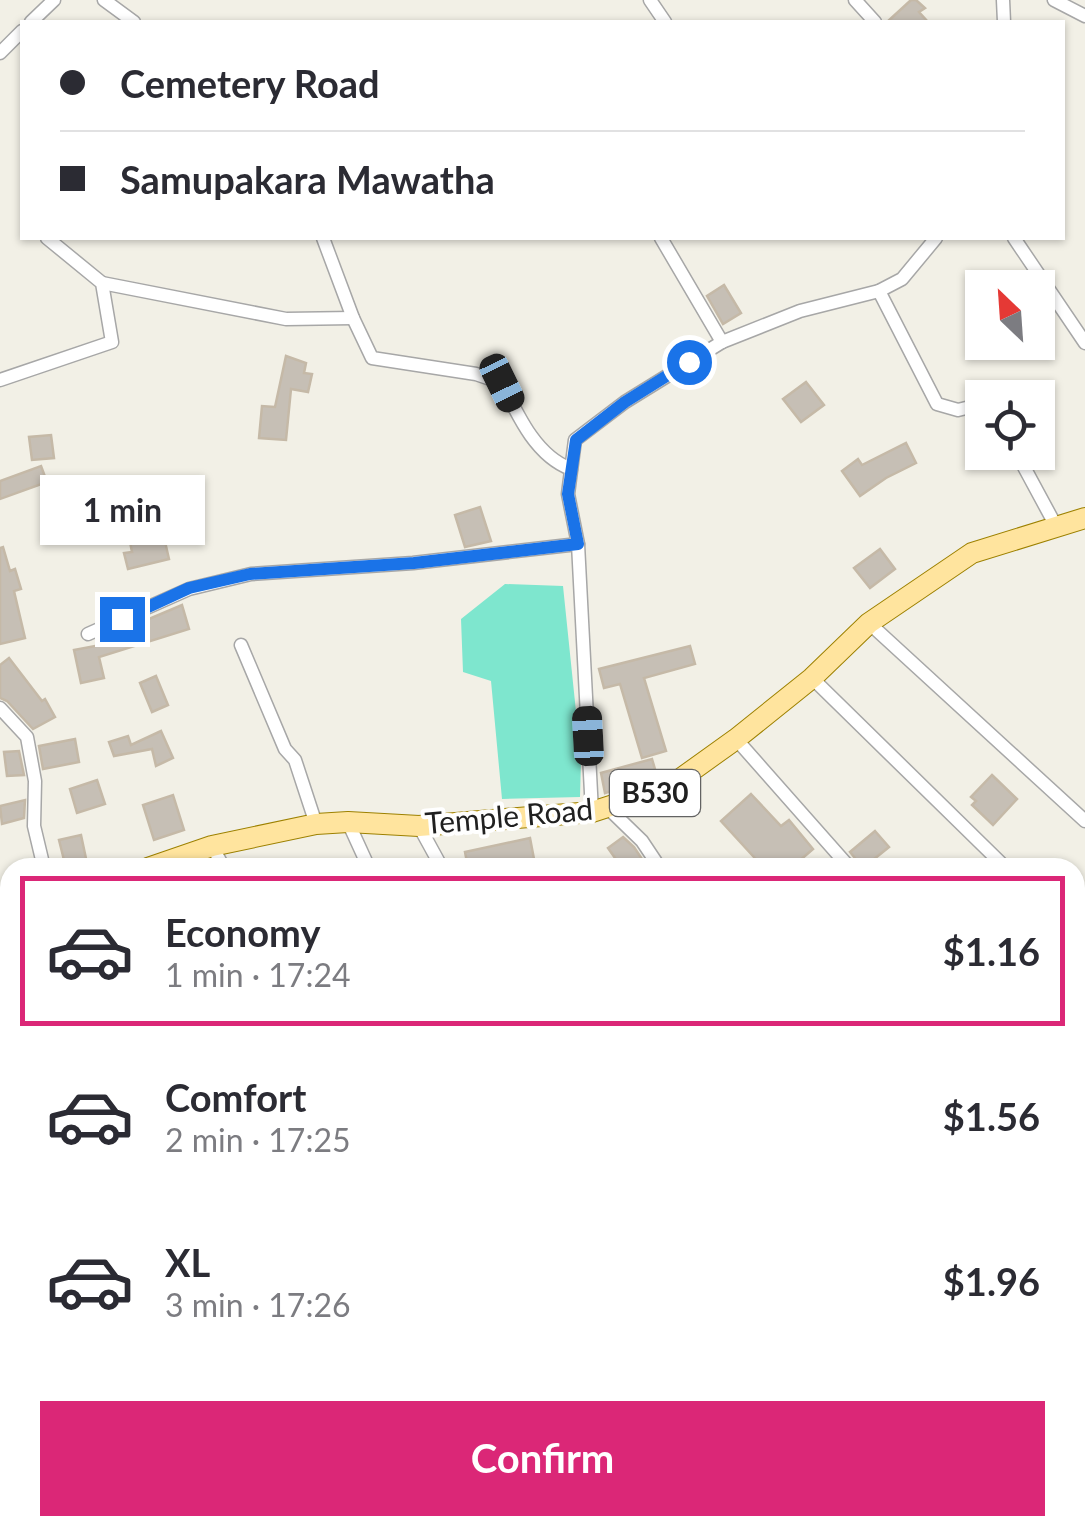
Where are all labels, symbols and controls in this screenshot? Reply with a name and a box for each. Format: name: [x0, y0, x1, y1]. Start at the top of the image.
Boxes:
text: Cemetery Road: [120, 60, 380, 106]
text: Samupakara Mawatha: [120, 156, 495, 202]
north arrow: [965, 270, 1055, 360]
map controls: [965, 270, 1055, 470]
route start: [667, 340, 712, 385]
car: [475, 349, 529, 417]
button: locate: [965, 380, 1055, 470]
callout: 1 min: [39, 474, 204, 544]
text: 1 min: [83, 490, 162, 529]
route end: [100, 597, 145, 642]
car: [571, 705, 605, 767]
road number: B530: [610, 770, 700, 816]
street label: Temple Road: [423, 790, 594, 840]
icon: car: [45, 906, 135, 996]
text: Economy: [165, 909, 320, 955]
text: $1.16: [943, 928, 1040, 974]
text: 1 min · 17:24: [165, 955, 351, 994]
icon: car: [45, 1071, 135, 1161]
text: Comfort: [165, 1074, 306, 1120]
text: $1.56: [943, 1093, 1040, 1139]
text: 2 min · 17:25: [165, 1120, 351, 1159]
icon: car: [45, 1236, 135, 1326]
text: XL: [165, 1239, 210, 1285]
text: $1.96: [943, 1258, 1040, 1304]
text: 3 min · 17:26: [165, 1285, 351, 1324]
button: Confirm: [40, 1401, 1045, 1516]

